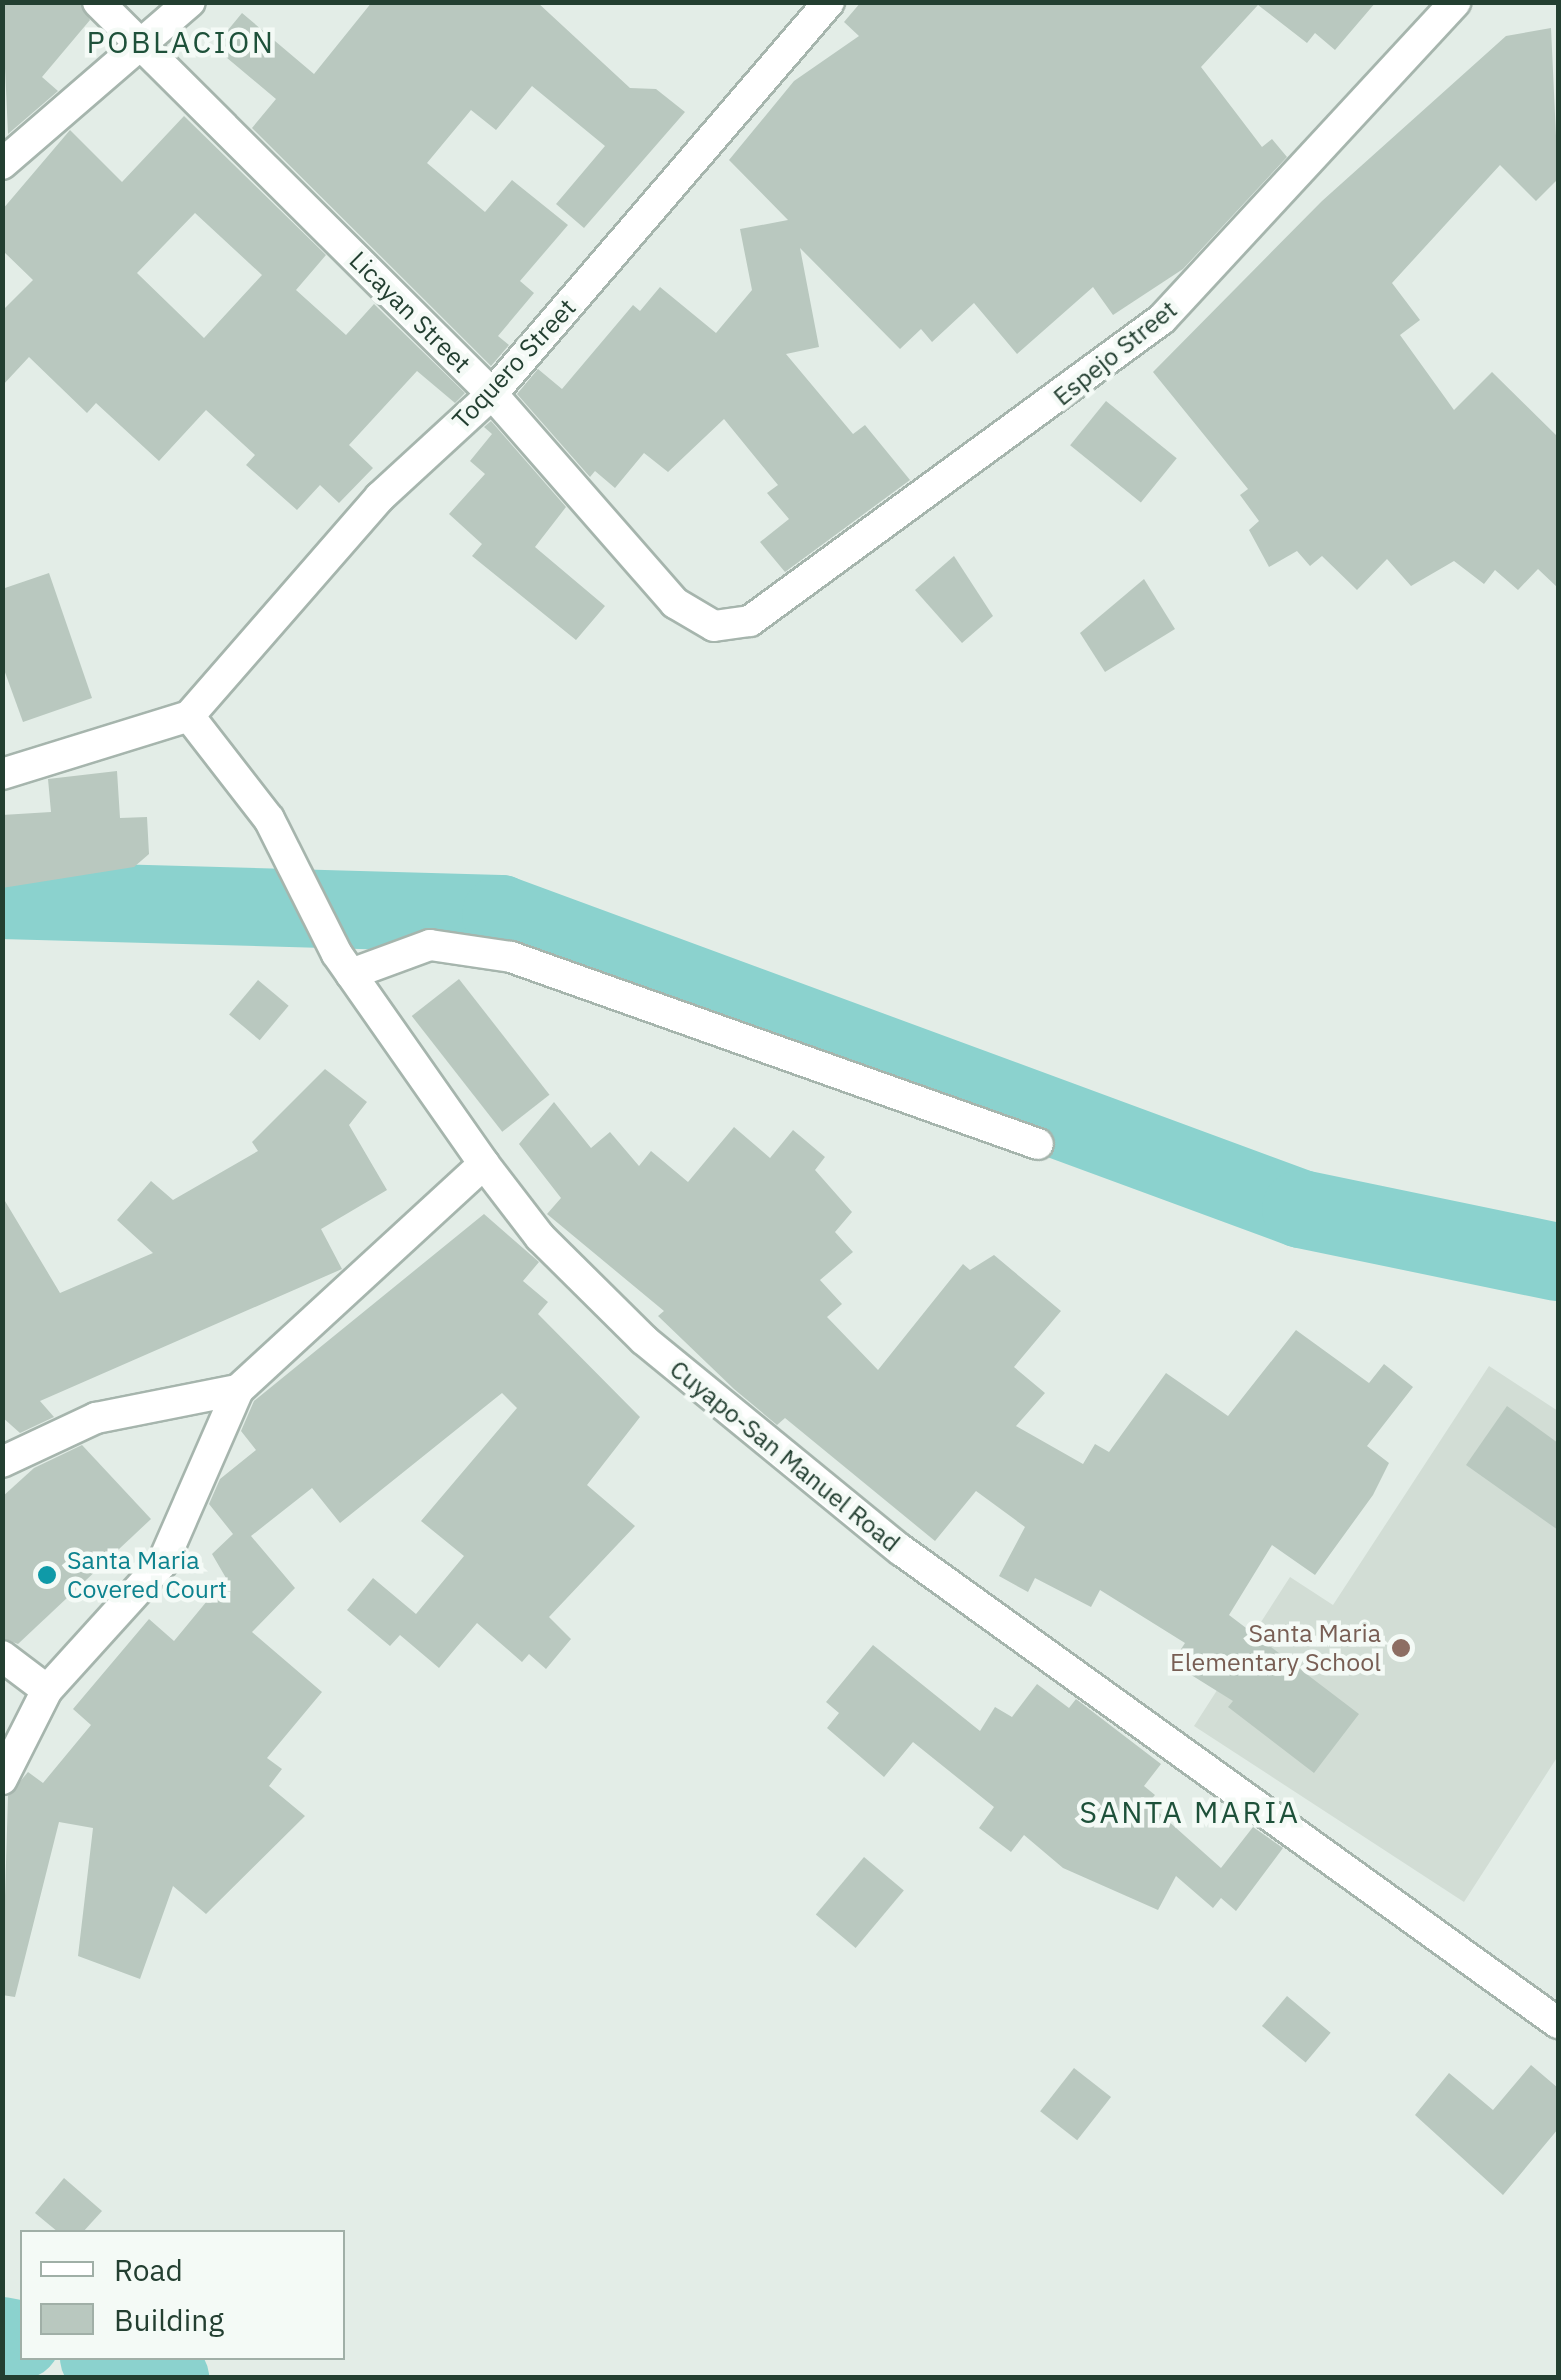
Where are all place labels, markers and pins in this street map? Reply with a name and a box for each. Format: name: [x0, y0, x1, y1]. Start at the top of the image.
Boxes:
place label: Santa Maria Covered Court: [67, 1546, 227, 1605]
marker: Santa Maria Covered Court: [36, 1564, 58, 1586]
place label: Santa Maria Elementary School: [1170, 1619, 1381, 1678]
marker: Santa Maria Elementary School: [1390, 1637, 1412, 1659]

